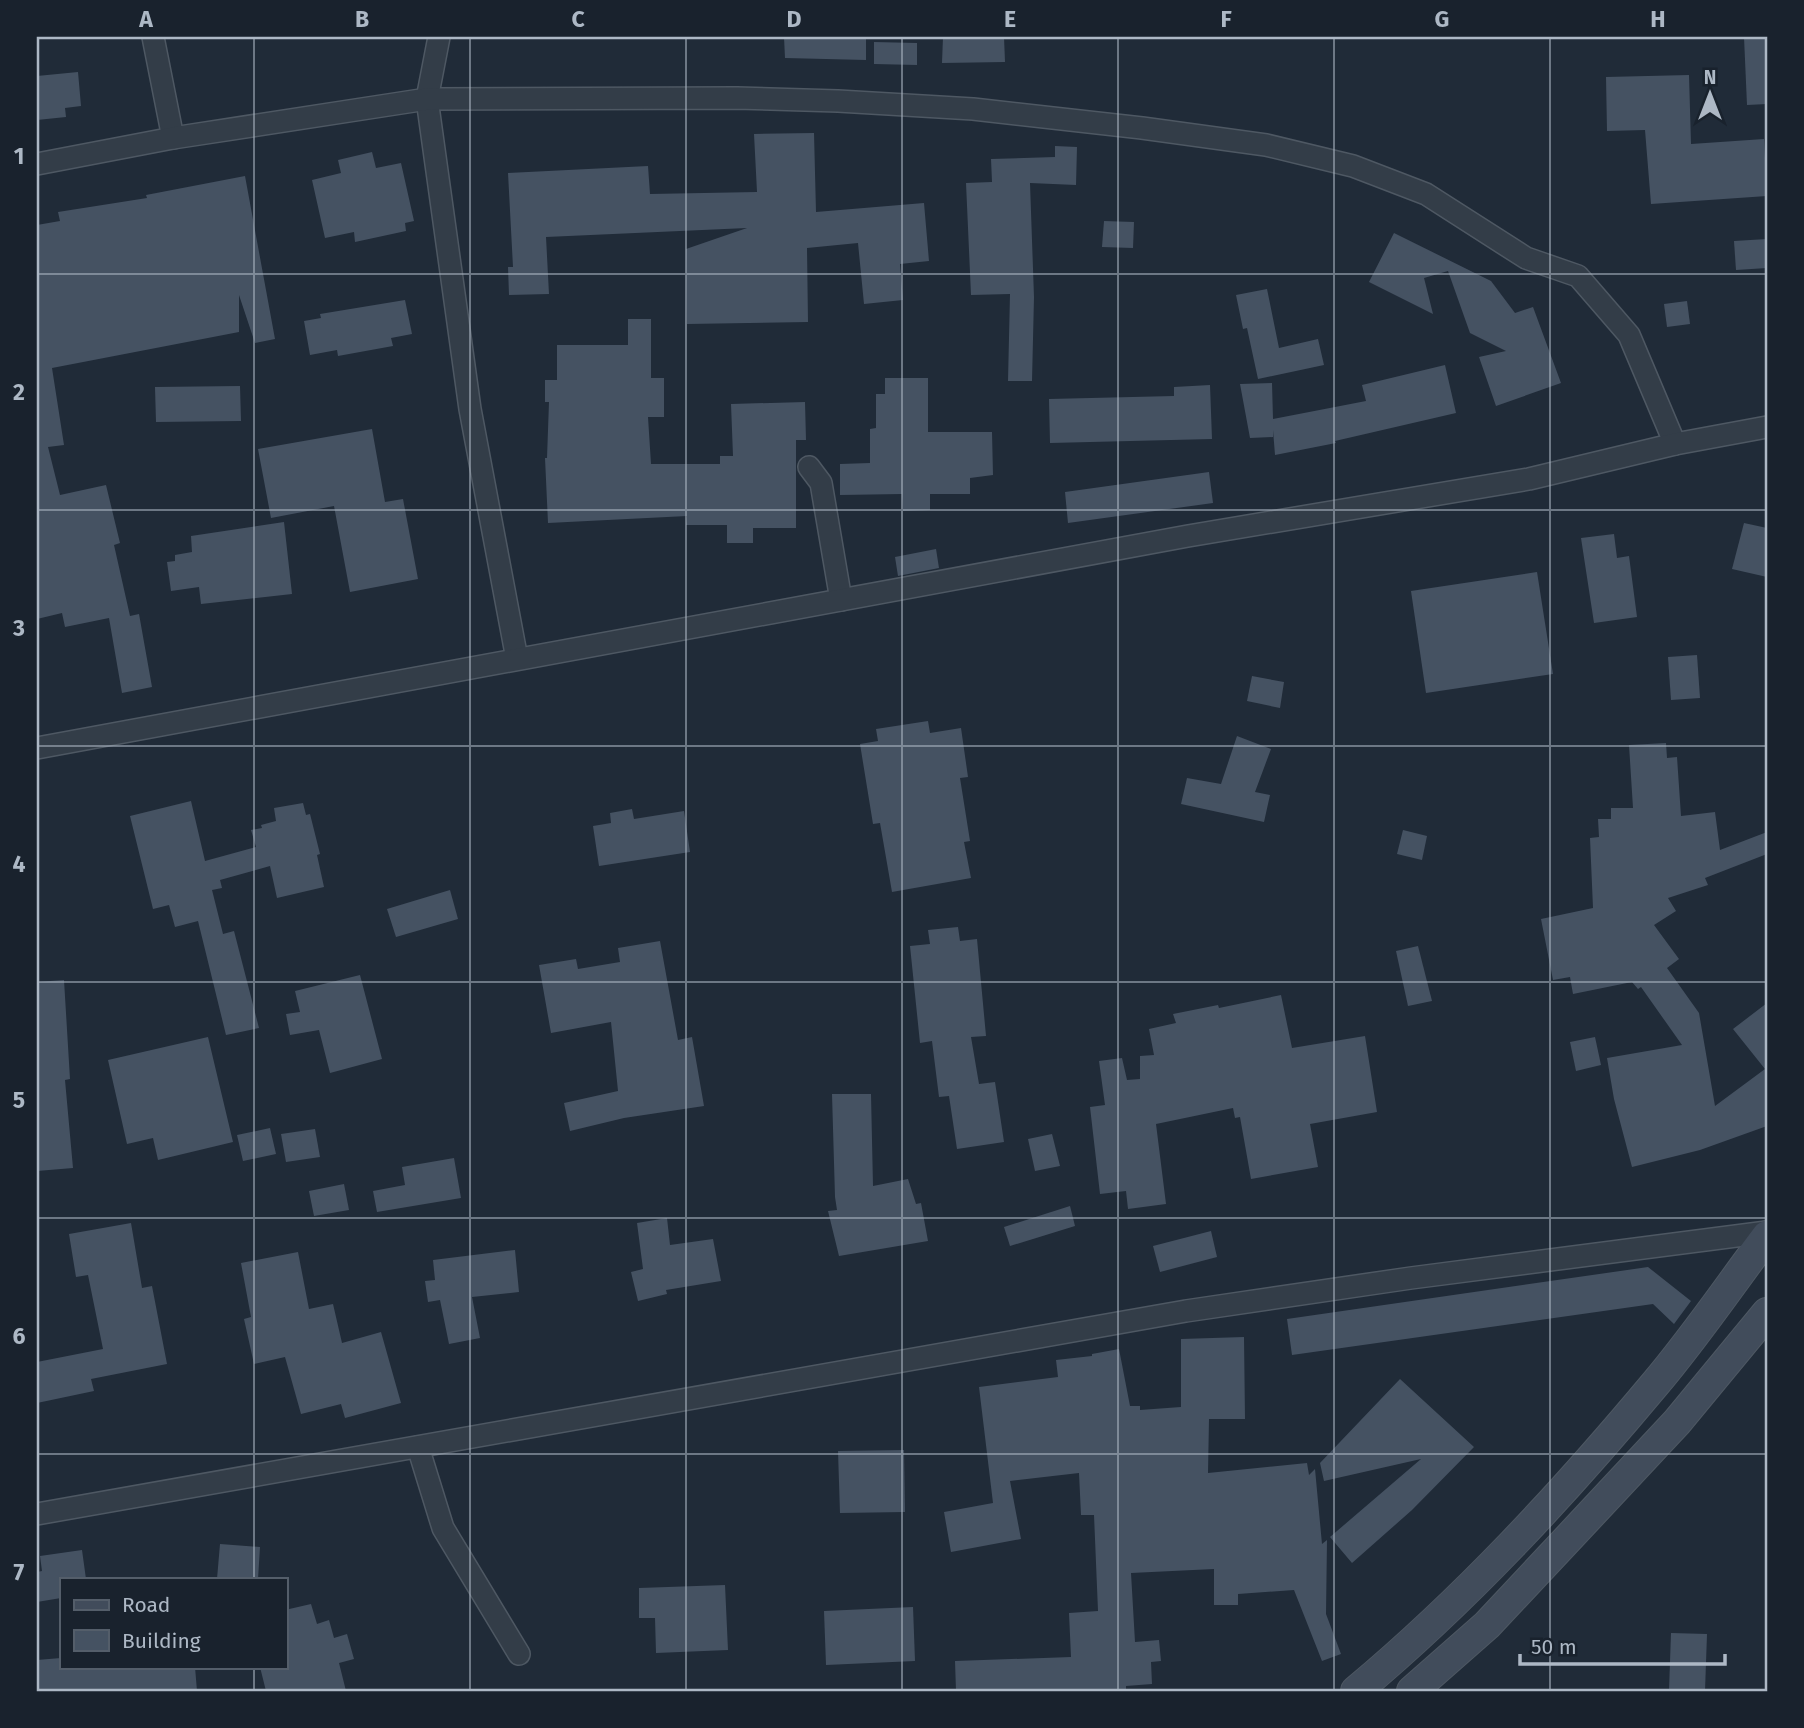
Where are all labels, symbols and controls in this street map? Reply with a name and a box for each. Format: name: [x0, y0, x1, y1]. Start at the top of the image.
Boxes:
text: A: [138, 5, 153, 33]
text: B: [355, 5, 369, 33]
text: C: [571, 5, 585, 33]
text: D: [787, 5, 802, 33]
text: E: [1004, 5, 1016, 33]
text: F: [1220, 5, 1232, 33]
text: G: [1435, 5, 1449, 33]
text: H: [1650, 5, 1666, 33]
north arrow: [1674, 60, 1744, 130]
text: N: [1704, 66, 1716, 89]
text: 1: [14, 142, 24, 170]
text: 2: [13, 378, 25, 406]
text: 3: [12, 614, 25, 642]
text: 4: [13, 850, 26, 878]
text: 5: [13, 1086, 25, 1114]
text: 6: [13, 1322, 26, 1350]
text: 7: [14, 1558, 25, 1586]
legend: [60, 1578, 287, 1668]
text: Road: [122, 1592, 170, 1618]
scale bar: [1520, 1623, 1725, 1667]
text: Building: [122, 1628, 201, 1654]
text: 50 m: [1531, 1634, 1577, 1660]

